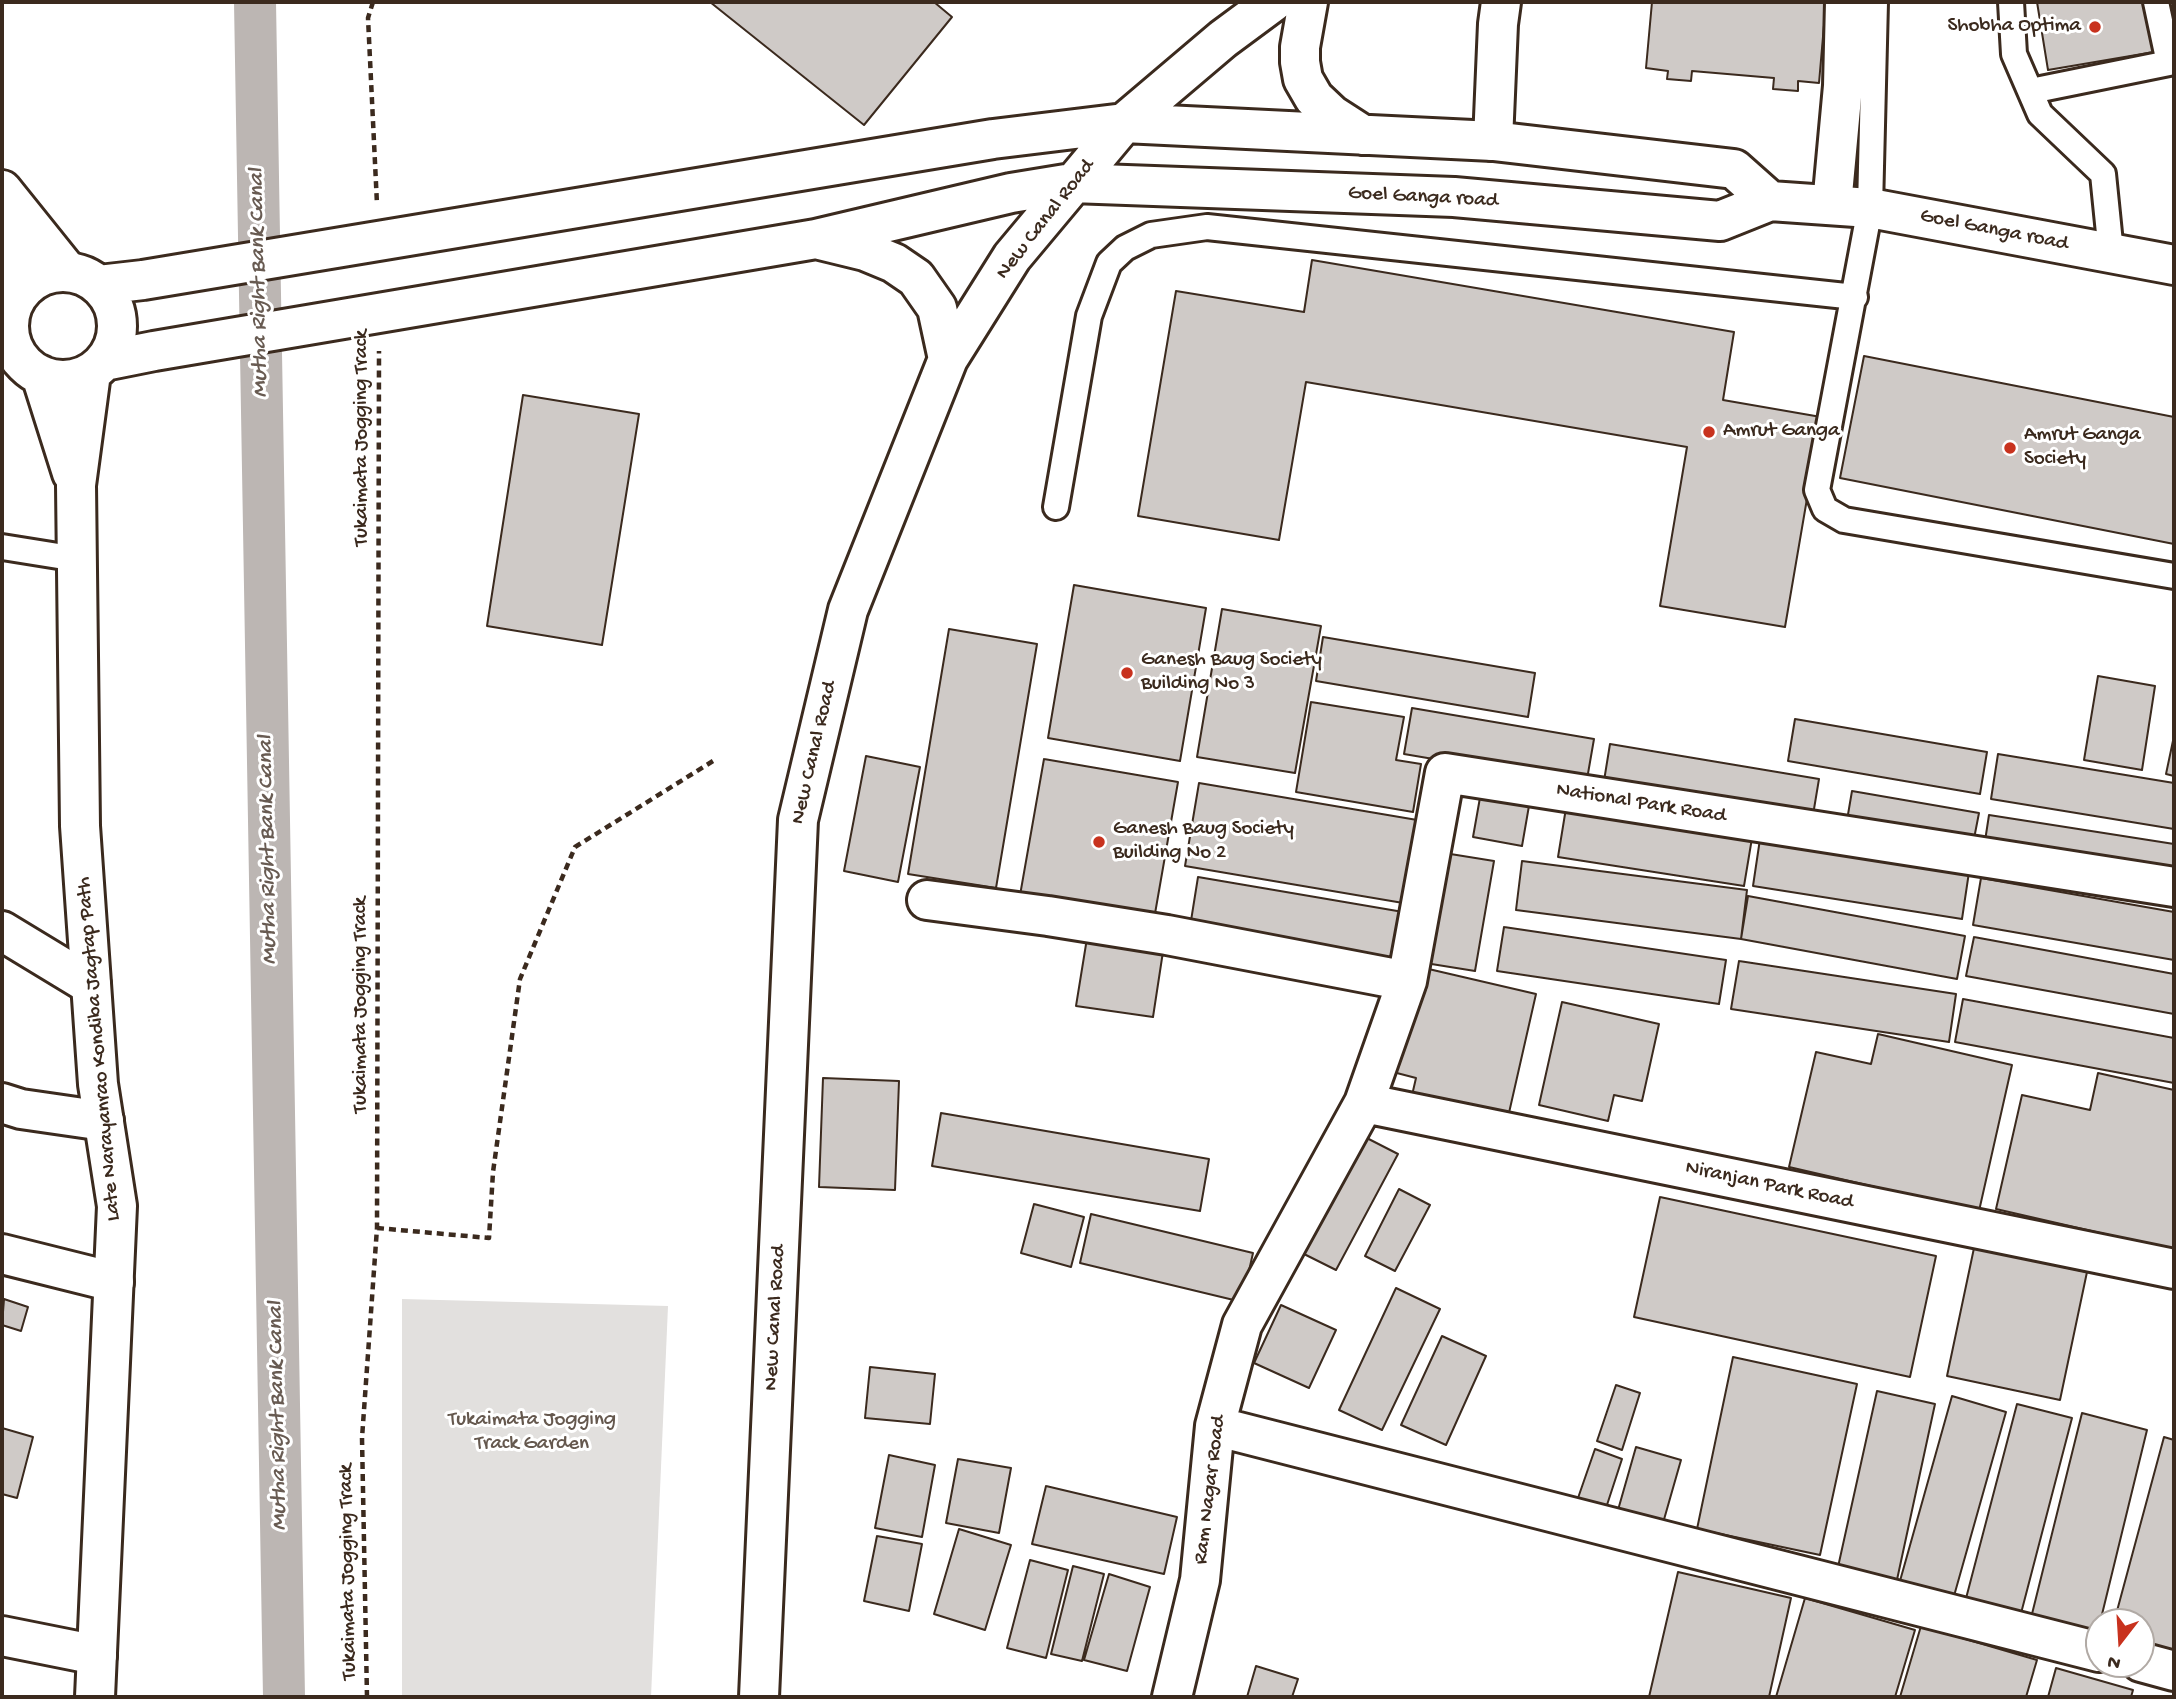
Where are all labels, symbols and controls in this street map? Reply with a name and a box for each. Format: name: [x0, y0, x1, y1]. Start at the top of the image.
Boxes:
place label: Shobha Optima: [1947, 14, 2081, 40]
marker: Shobha Optima: [2087, 19, 2103, 35]
street label: New Canal Road: [991, 155, 1101, 285]
water label: Mutha Right Bank Canal: [244, 168, 276, 398]
street label: Goel Ganga road: [1347, 181, 1499, 215]
street label: Goel Ganga road: [1918, 204, 2070, 258]
street label: Tukaimata Jogging Track: [350, 330, 376, 546]
place label: Amrut Ganga: [1723, 419, 1840, 445]
place label: Amrut Ganga Society: [2024, 423, 2141, 473]
marker: Amrut Ganga: [1701, 424, 1717, 440]
marker: Amrut Ganga Society: [2002, 440, 2018, 456]
place label: Ganesh Baug Society Building No 3: [1141, 648, 1322, 698]
marker: Ganesh Baug Society Building No 3: [1119, 665, 1135, 681]
street label: New Canal Road: [786, 679, 844, 827]
water label: Mutha Right Bank Canal: [253, 735, 285, 965]
street label: National Park Road: [1554, 778, 1728, 830]
place label: Ganesh Baug Society Building No 2: [1113, 817, 1294, 867]
marker: Ganesh Baug Society Building No 2: [1091, 834, 1107, 850]
street label: Late Narayanrao Kondiba Jagtap Path: [72, 876, 128, 1222]
street label: Tukaimata Jogging Track: [349, 897, 375, 1113]
street label: Niranjan Park Road: [1683, 1156, 1855, 1216]
street label: New Canal Road: [760, 1244, 792, 1392]
water label: Mutha Right Bank Canal: [263, 1301, 295, 1531]
park label: Tukaimata Jogging Track Garden: [448, 1408, 616, 1458]
street label: Ram Nagar Road: [1189, 1414, 1233, 1566]
street label: Tukaimata Jogging Track: [335, 1464, 363, 1680]
north arrow: [2085, 1608, 2155, 1678]
text: N: [2105, 1649, 2124, 1674]

